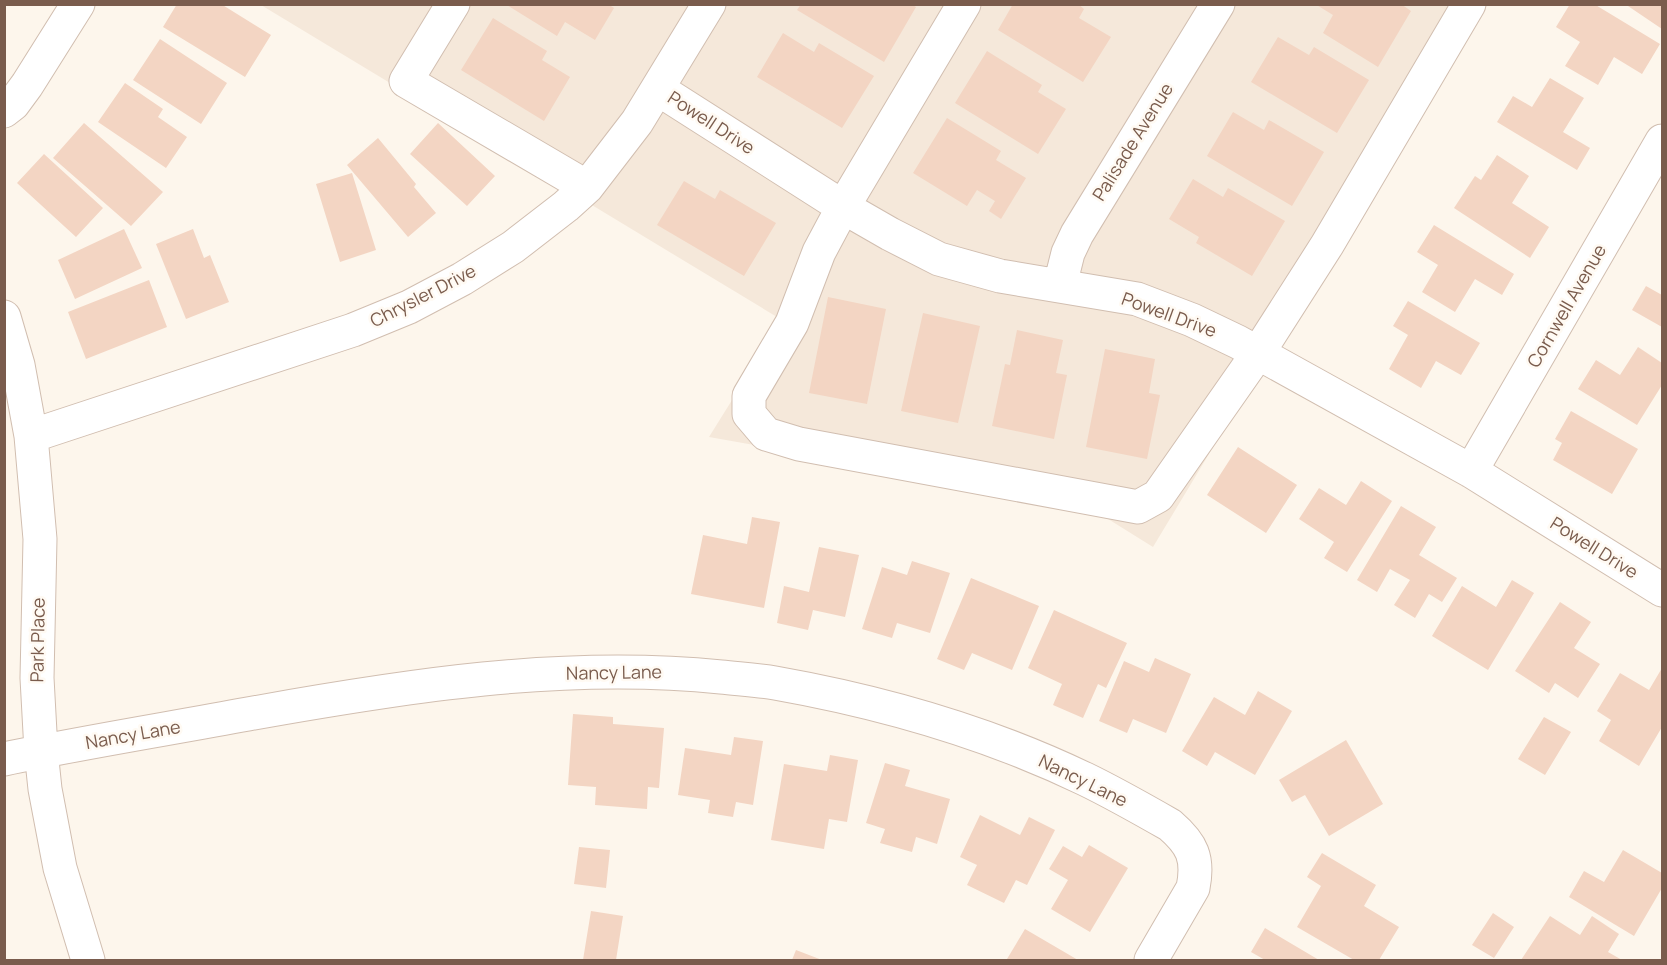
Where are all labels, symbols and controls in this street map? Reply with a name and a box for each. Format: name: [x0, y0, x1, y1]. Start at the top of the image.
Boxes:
street label: Palisade Avenue: [1086, 78, 1178, 205]
street label: Powell Drive: [663, 85, 760, 159]
street label: Cornwell Avenue: [1521, 240, 1611, 371]
street label: Chrysler Drive: [366, 258, 480, 332]
street label: Powell Drive: [1119, 286, 1220, 342]
street label: Powell Drive: [1546, 511, 1643, 584]
street label: Park Place: [24, 597, 50, 683]
street label: Nancy Lane: [566, 659, 662, 685]
street label: Nancy Lane: [83, 714, 182, 754]
street label: Nancy Lane: [1035, 748, 1132, 812]

